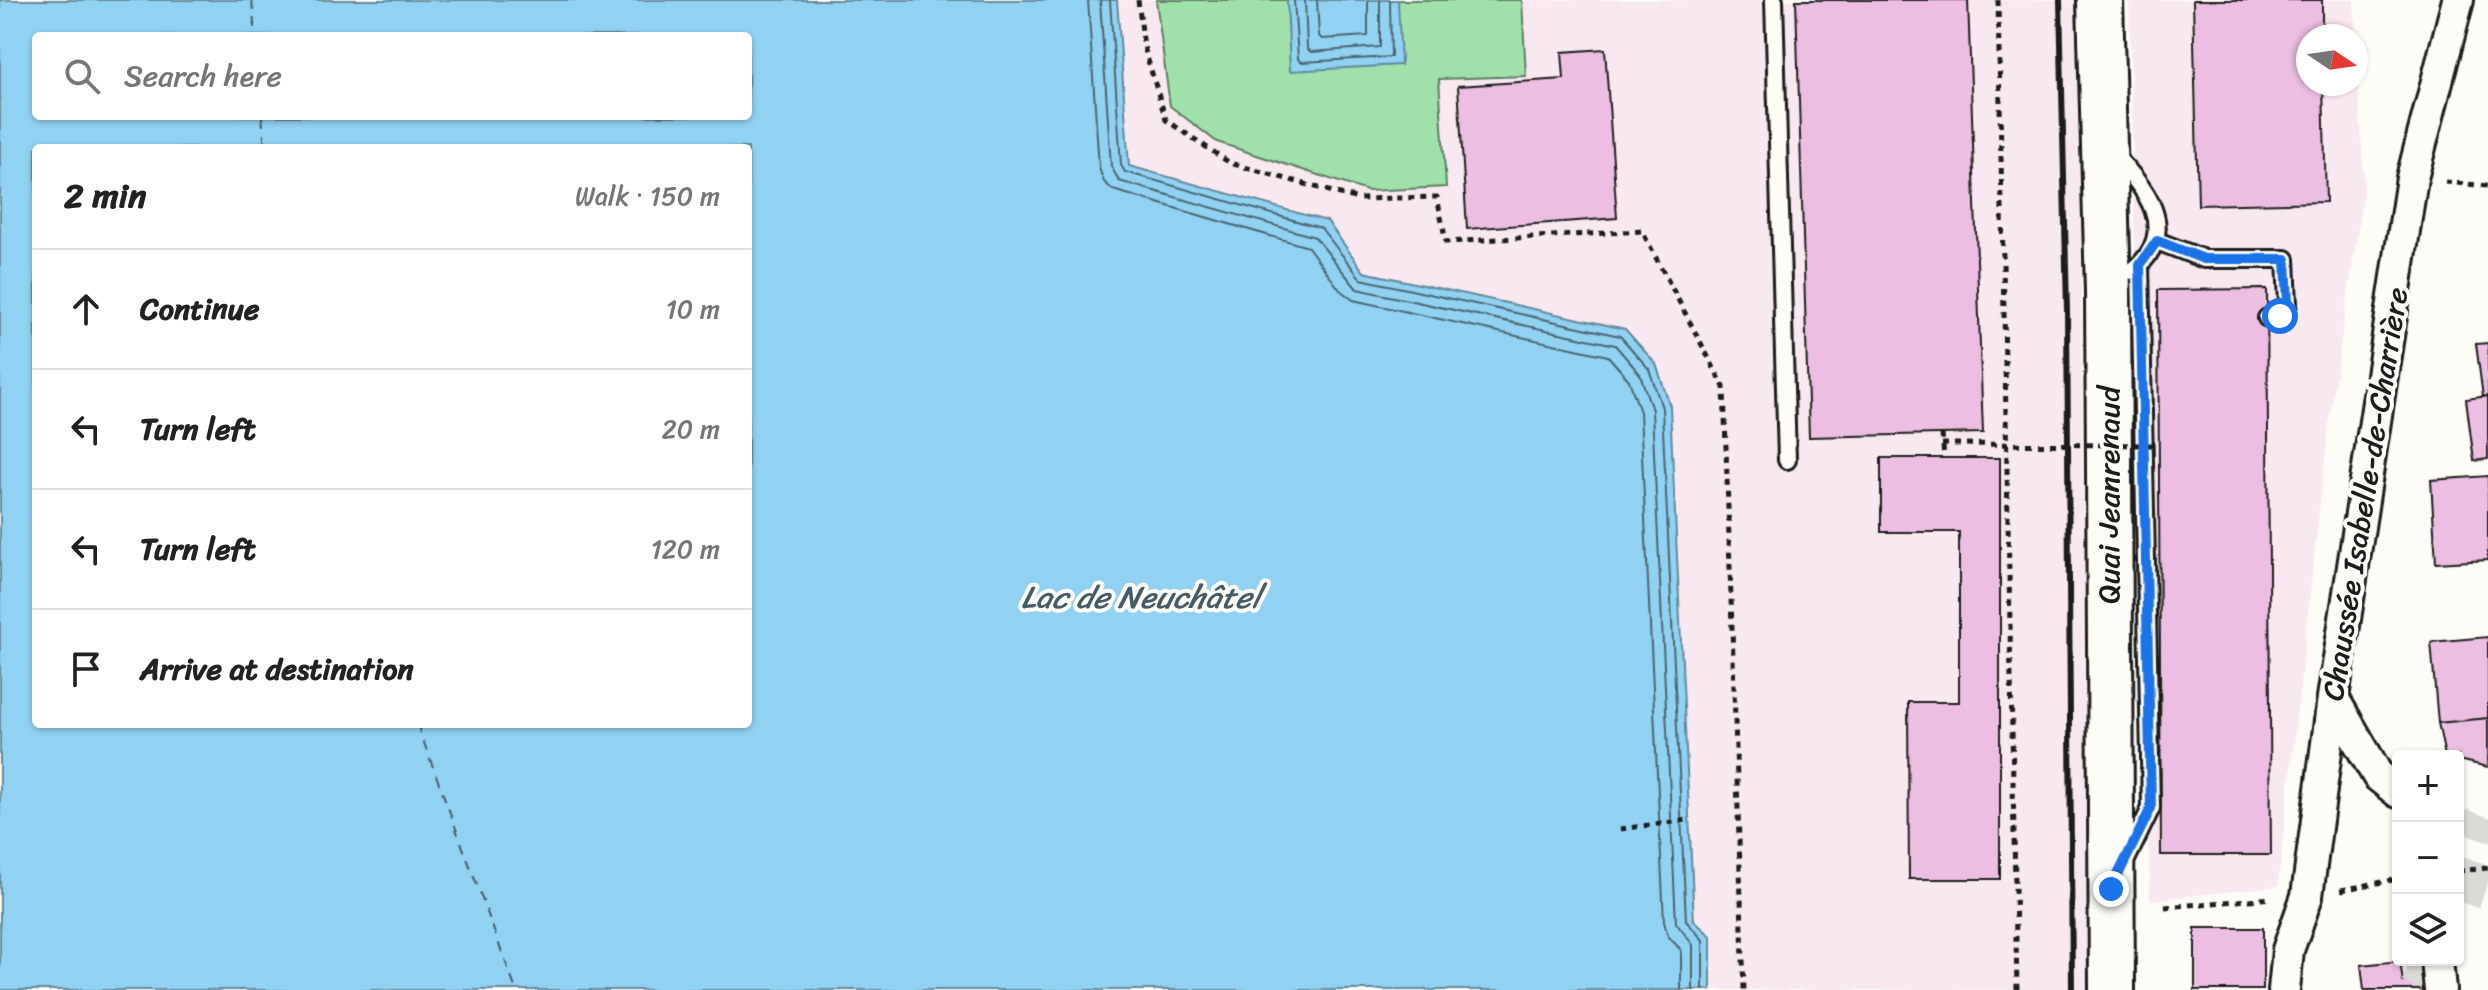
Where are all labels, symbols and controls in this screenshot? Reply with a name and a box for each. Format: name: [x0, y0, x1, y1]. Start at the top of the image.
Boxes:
north arrow: [2296, 24, 2368, 96]
search box: [32, 32, 752, 120]
text: Search here: [124, 49, 282, 103]
icon: search: [60, 54, 104, 98]
text: 2 min: [64, 166, 146, 226]
text: Walk · 150 m: [575, 173, 720, 219]
text: Continue: [140, 282, 259, 336]
street label: Chaussée Isabelle-de-Charrière: [2306, 283, 2424, 705]
text: 10 m: [666, 286, 720, 332]
icon: ahead: [64, 287, 108, 331]
route start: [2262, 298, 2298, 334]
street label: Quai Jeanrenaud: [2082, 384, 2136, 604]
text: Turn left: [140, 402, 256, 456]
text: 20 m: [662, 406, 720, 452]
icon: left: [64, 407, 108, 451]
text: Turn left: [140, 522, 256, 576]
text: 120 m: [651, 526, 720, 572]
icon: left: [64, 527, 108, 571]
water label: Lac de Neuchâtel: [1021, 569, 1268, 626]
text: Arrive at destination: [140, 642, 414, 696]
icon: arrive: [64, 647, 108, 691]
map controls: [2392, 750, 2464, 966]
button: +: [2392, 750, 2464, 822]
button: −: [2392, 822, 2464, 894]
route end: [2093, 871, 2129, 907]
button: layers: [2392, 894, 2464, 966]

